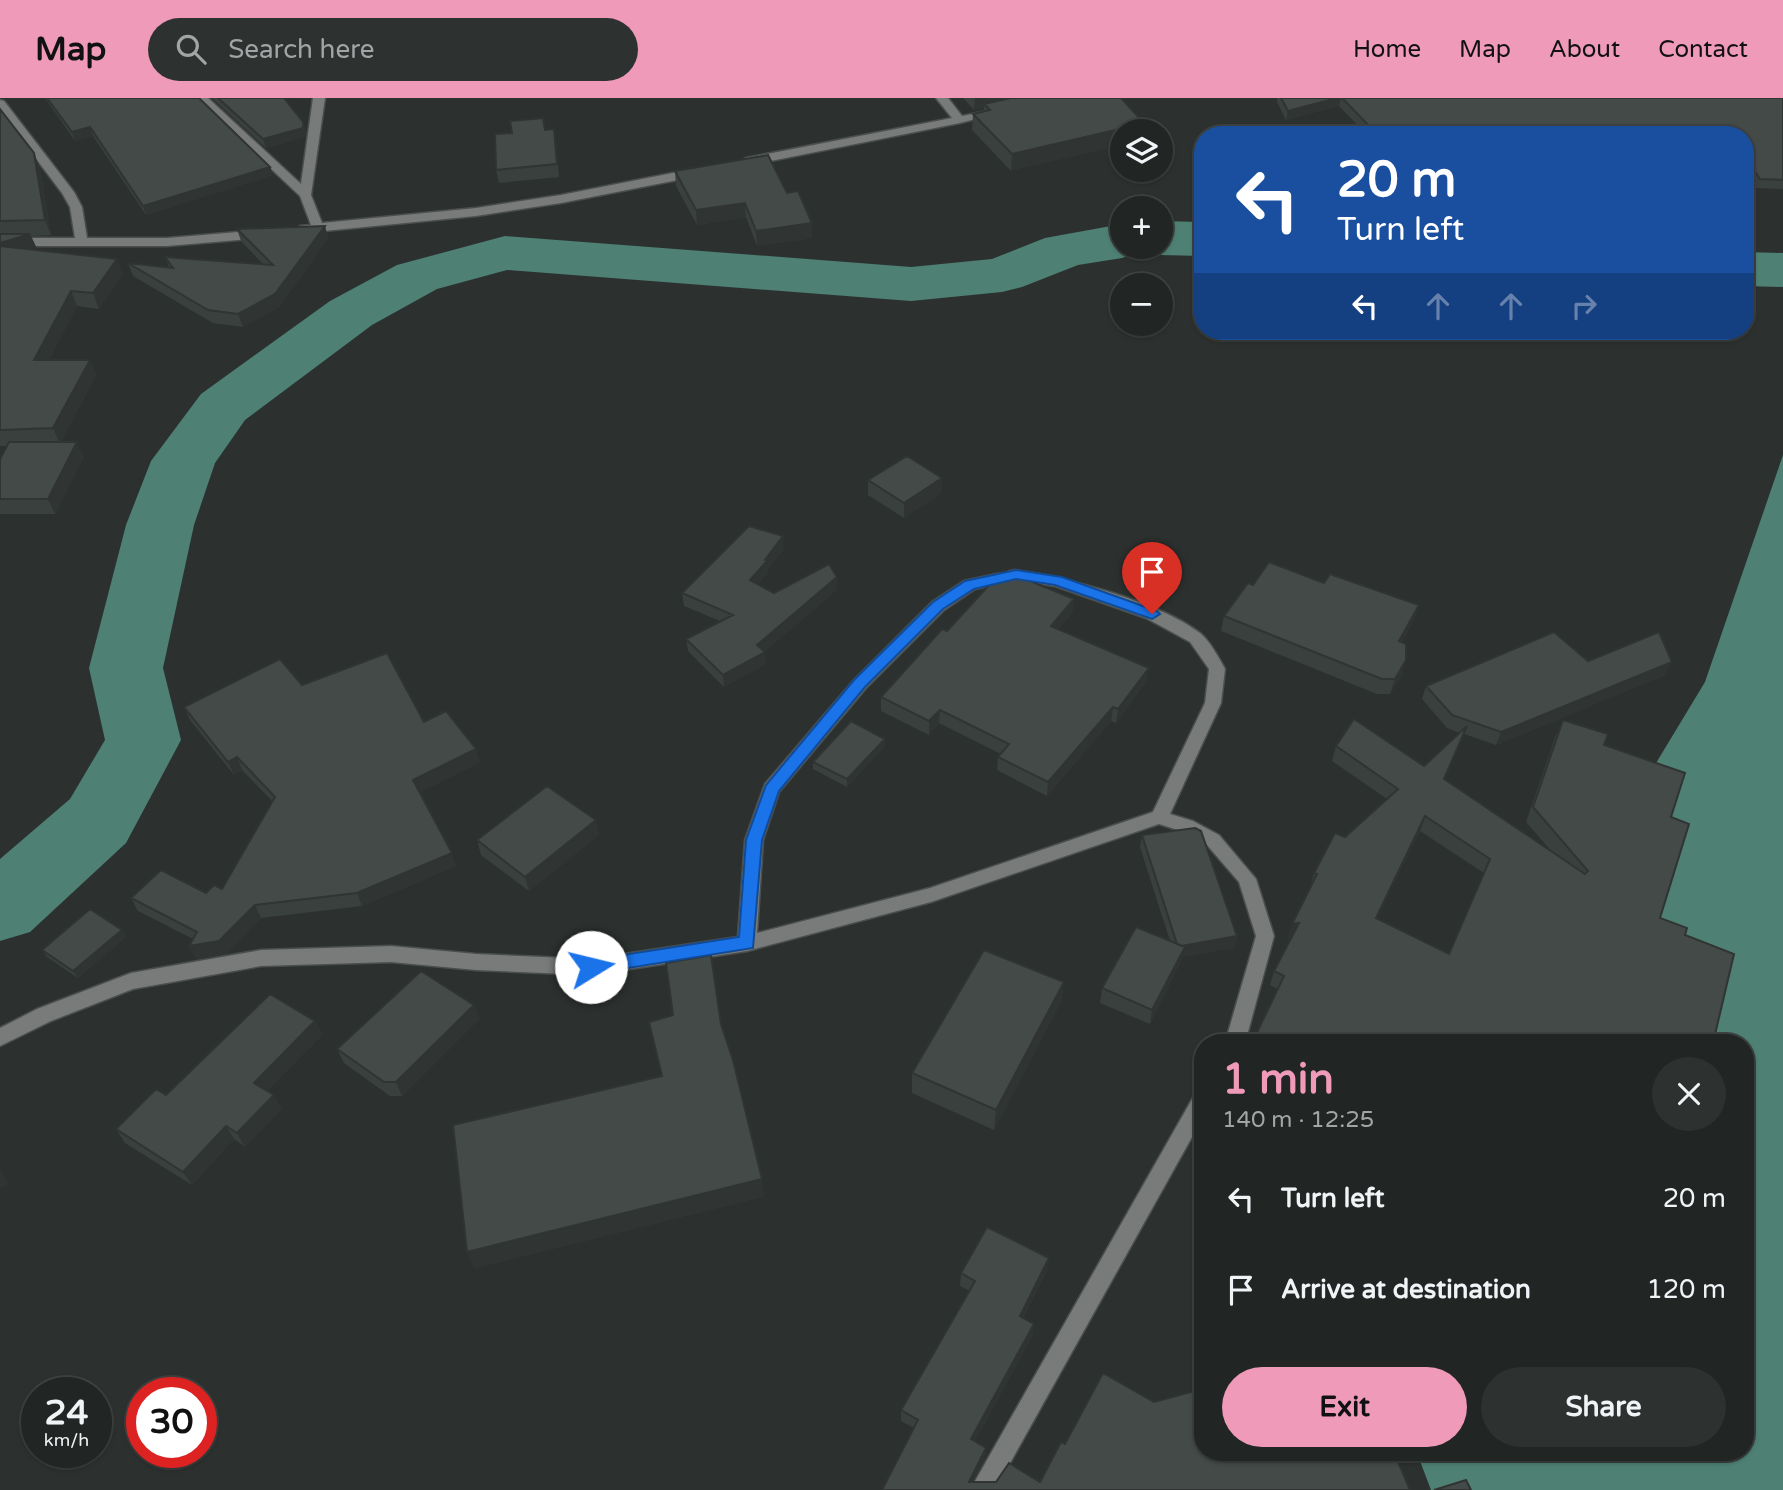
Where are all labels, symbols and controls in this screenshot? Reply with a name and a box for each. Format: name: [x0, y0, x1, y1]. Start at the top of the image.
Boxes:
search box: [148, 18, 638, 81]
text: Map: [35, 30, 106, 69]
icon: search: [172, 30, 210, 68]
text: Search here: [228, 34, 374, 65]
text: Home: [1353, 35, 1421, 64]
text: Map: [1459, 35, 1511, 64]
text: About: [1549, 35, 1620, 64]
text: Contact: [1658, 35, 1748, 64]
map controls: [1110, 119, 1173, 336]
button: layers: [1110, 119, 1173, 182]
text: 20 m: [1337, 151, 1456, 210]
icon: left: [1222, 154, 1313, 245]
button: +: [1110, 196, 1173, 259]
text: Turn left: [1337, 211, 1464, 249]
button: −: [1110, 273, 1173, 336]
icon: left: [1346, 287, 1384, 325]
icon: ahead: [1419, 287, 1457, 325]
icon: ahead: [1492, 287, 1530, 325]
icon: right: [1565, 287, 1603, 325]
pin: [1122, 542, 1182, 614]
icon: arrive: [1133, 553, 1171, 591]
position arrow: [554, 930, 628, 1004]
text: 1 min: [1222, 1054, 1334, 1105]
button: close: [1652, 1057, 1726, 1131]
text: 140 m · 12:25: [1222, 1106, 1374, 1134]
icon: left: [1222, 1180, 1260, 1218]
text: Turn left: [1281, 1183, 1384, 1214]
text: 20 m: [1663, 1183, 1726, 1214]
icon: arrive: [1222, 1271, 1260, 1309]
text: Arrive at destination: [1281, 1274, 1531, 1305]
text: 120 m: [1646, 1274, 1726, 1305]
button: Exit: [1222, 1367, 1467, 1447]
button: Share: [1481, 1367, 1726, 1447]
speed limit sign: 30: [126, 1377, 217, 1468]
text: 24: [45, 1392, 88, 1434]
text: km/h: [44, 1429, 89, 1451]

